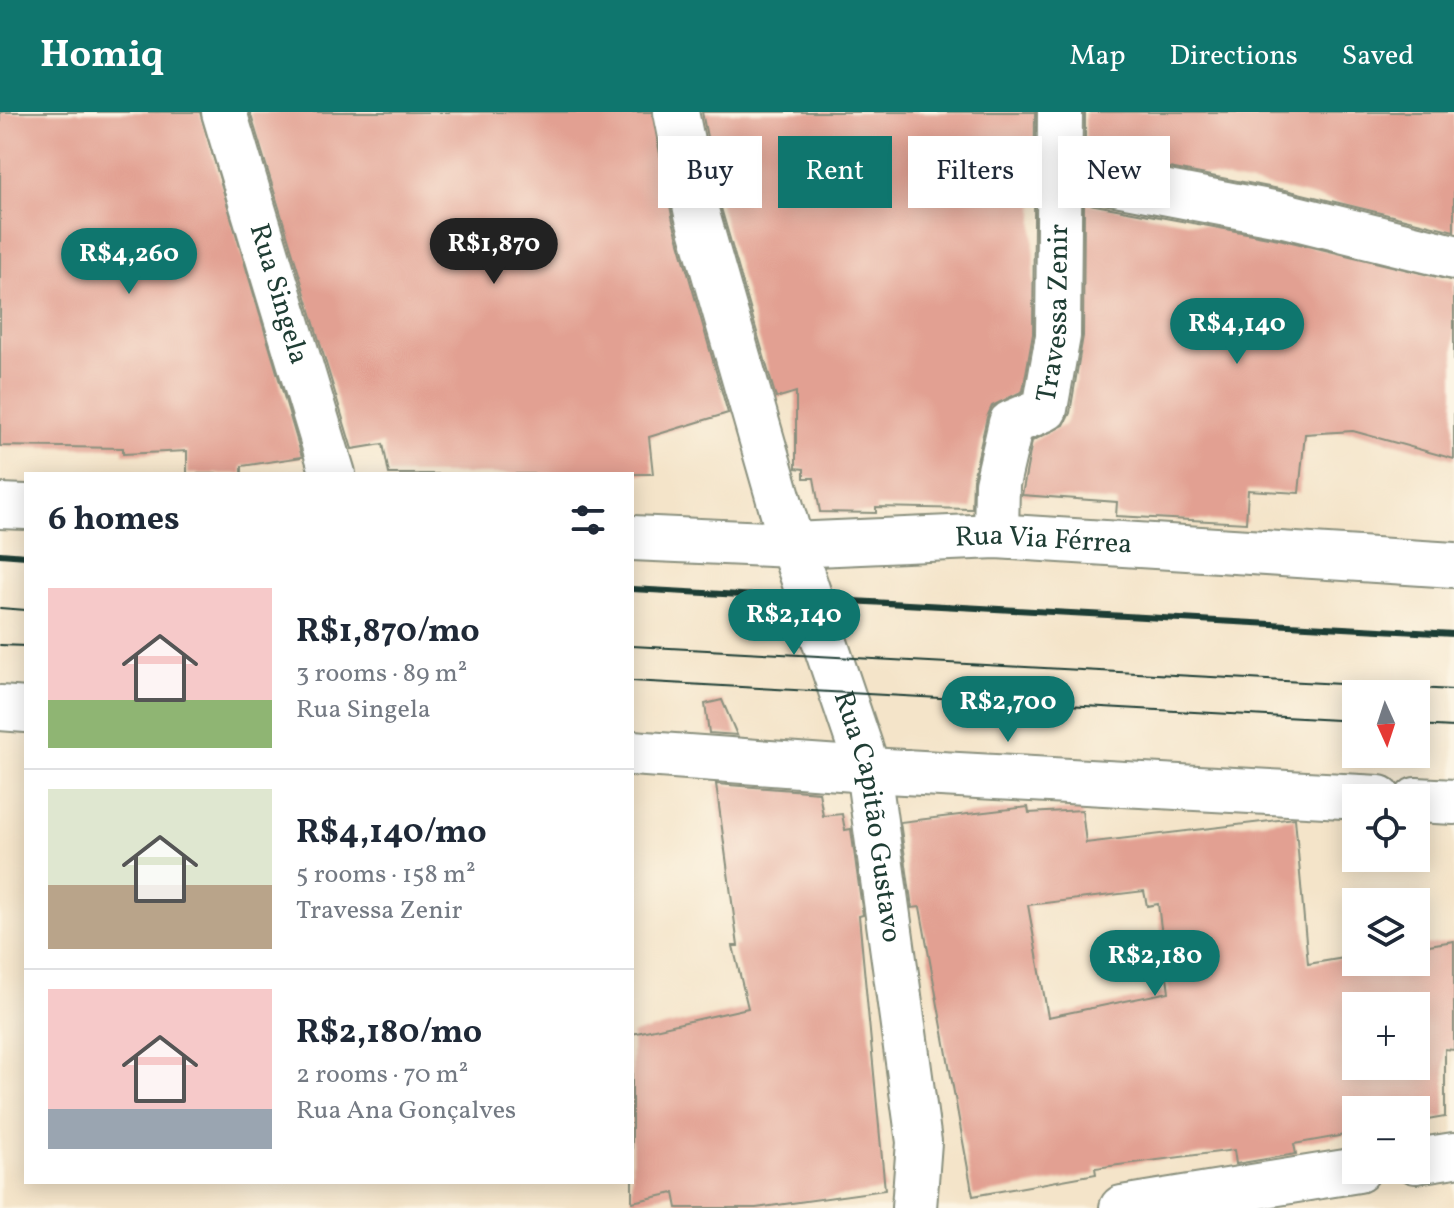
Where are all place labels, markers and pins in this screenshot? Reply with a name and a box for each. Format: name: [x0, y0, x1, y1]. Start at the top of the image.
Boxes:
pin: R$1,870: [420, 218, 568, 286]
pin: R$4,260: [55, 228, 203, 296]
pin: R$4,140: [1163, 298, 1311, 366]
pin: R$2,140: [720, 589, 868, 657]
pin: R$2,700: [934, 676, 1082, 744]
pin: R$2,180: [1081, 930, 1229, 998]

